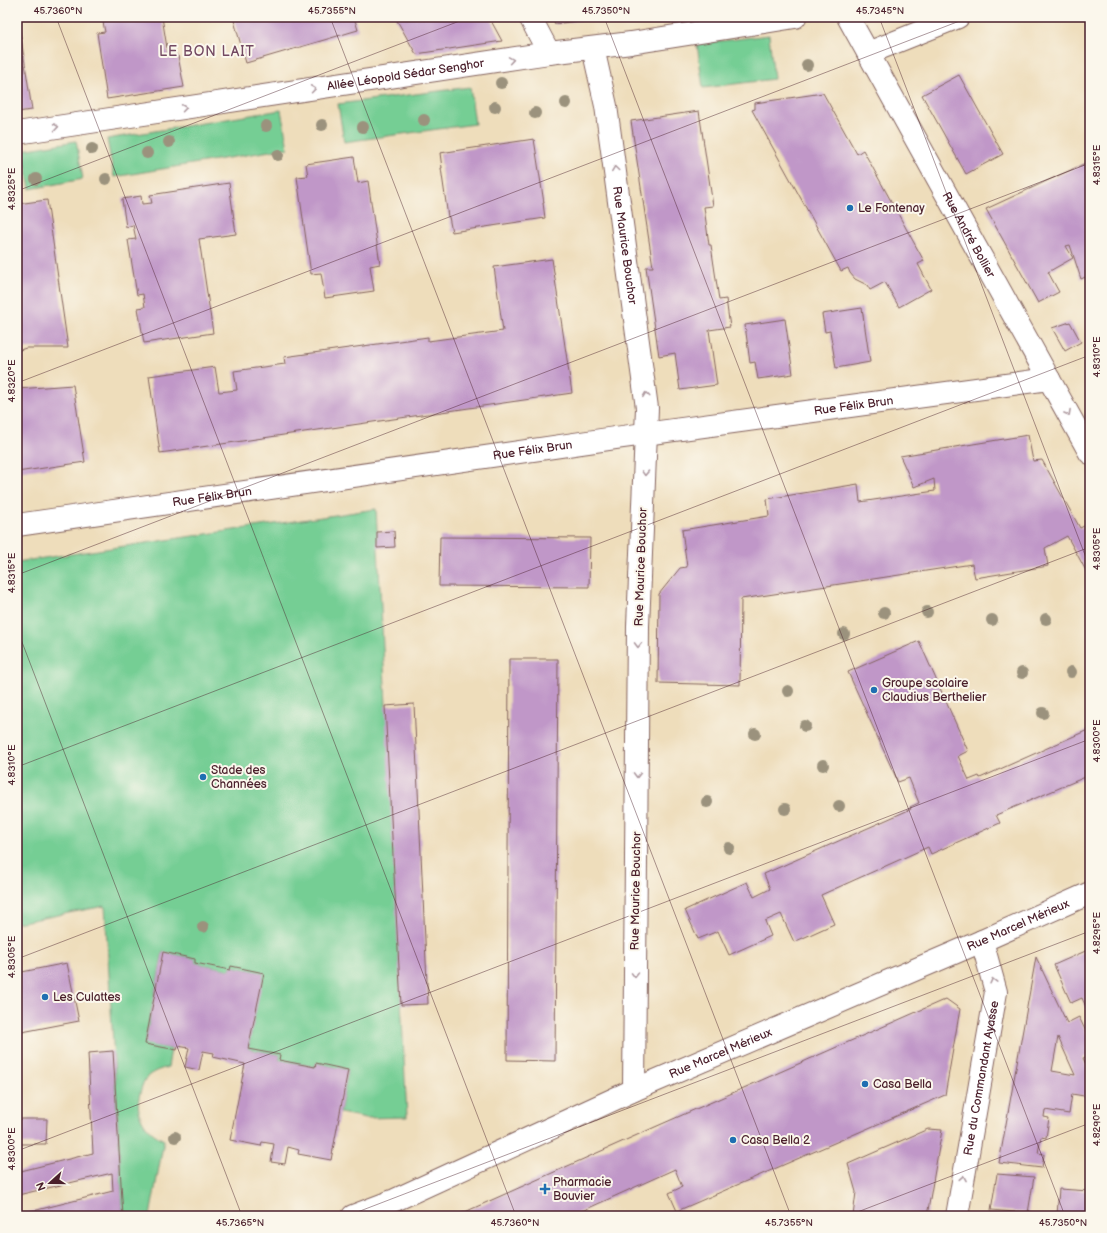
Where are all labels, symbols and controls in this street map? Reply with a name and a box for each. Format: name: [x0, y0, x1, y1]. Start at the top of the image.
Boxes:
text: 45.7360°N: [34, 5, 82, 17]
text: 45.7355°N: [308, 5, 356, 17]
text: 45.7350°N: [582, 5, 630, 17]
text: 45.7345°N: [856, 5, 904, 17]
district label: LE BON LAIT: [159, 43, 255, 60]
street label: Allée Léopold Sédar Senghor: [326, 55, 486, 94]
one-way arrow: [507, 56, 514, 65]
one-way arrow: [310, 85, 316, 94]
one-way arrow: [181, 105, 187, 113]
one-way arrow: [53, 124, 59, 132]
text: 4.8315°E: [1091, 144, 1103, 185]
one-way arrow: [611, 166, 620, 172]
text: 4.8325°E: [6, 167, 18, 210]
street label: Rue Maurice Bouchor: [609, 185, 640, 306]
street label: Rue André Bollier: [939, 189, 999, 281]
place label: Le Fontenay: [858, 201, 925, 216]
marker: Le Fontenay: [845, 203, 855, 213]
text: 4.8310°E: [1091, 336, 1103, 377]
text: 4.8320°E: [6, 359, 18, 403]
one-way arrow: [641, 392, 650, 398]
street label: Rue Félix Brun: [813, 393, 894, 418]
one-way arrow: [1063, 409, 1071, 416]
street label: Rue Félix Brun: [492, 437, 573, 463]
one-way arrow: [641, 470, 649, 476]
street label: Rue Félix Brun: [171, 483, 253, 510]
street label: Rue Maurice Bouchor: [631, 507, 651, 627]
text: 4.8305°E: [1091, 527, 1103, 570]
text: 4.8315°E: [6, 552, 18, 593]
one-way arrow: [634, 642, 642, 648]
place label: Groupe scolaire Claudius Berthelier: [882, 676, 987, 705]
marker: Groupe scolaire Claudius Berthelier: [869, 685, 879, 695]
text: 4.8300°E: [1091, 719, 1103, 763]
text: 4.8310°E: [6, 744, 18, 785]
place label: Stade des Channées: [211, 763, 267, 792]
marker: Stade des Channées: [198, 772, 208, 782]
one-way arrow: [633, 772, 641, 778]
street label: Rue Maurice Bouchor: [627, 831, 645, 951]
street label: Rue Marcel Mérieux: [964, 896, 1072, 954]
text: 4.8295°E: [1091, 911, 1103, 954]
text: 4.8305°E: [6, 935, 18, 978]
one-way arrow: [631, 972, 639, 978]
one-way arrow: [990, 978, 998, 984]
place label: Les Culattes: [53, 990, 121, 1005]
marker: Les Culattes: [40, 992, 50, 1002]
street label: Rue du Commandant Ayasse: [960, 1000, 1002, 1157]
street label: Rue Marcel Mérieux: [667, 1024, 774, 1082]
place label: Casa Bella: [873, 1077, 932, 1092]
marker: Casa Bella: [860, 1079, 870, 1089]
text: 4.8290°E: [1091, 1103, 1103, 1146]
text: 4.8300°E: [6, 1127, 18, 1171]
place label: Casa Bella 2: [741, 1133, 810, 1148]
marker: Casa Bella 2: [728, 1135, 738, 1145]
north arrow: [30, 1163, 70, 1203]
one-way arrow: [959, 1174, 967, 1181]
place label: Pharmacie Bouvier: [553, 1175, 611, 1204]
text: N: [34, 1180, 49, 1193]
marker: Pharmacie Bouvier: [540, 1184, 550, 1194]
text: 45.7365°N: [216, 1217, 264, 1229]
text: 45.7360°N: [491, 1217, 539, 1229]
text: 45.7355°N: [765, 1217, 813, 1229]
text: 45.7350°N: [1039, 1217, 1087, 1229]

